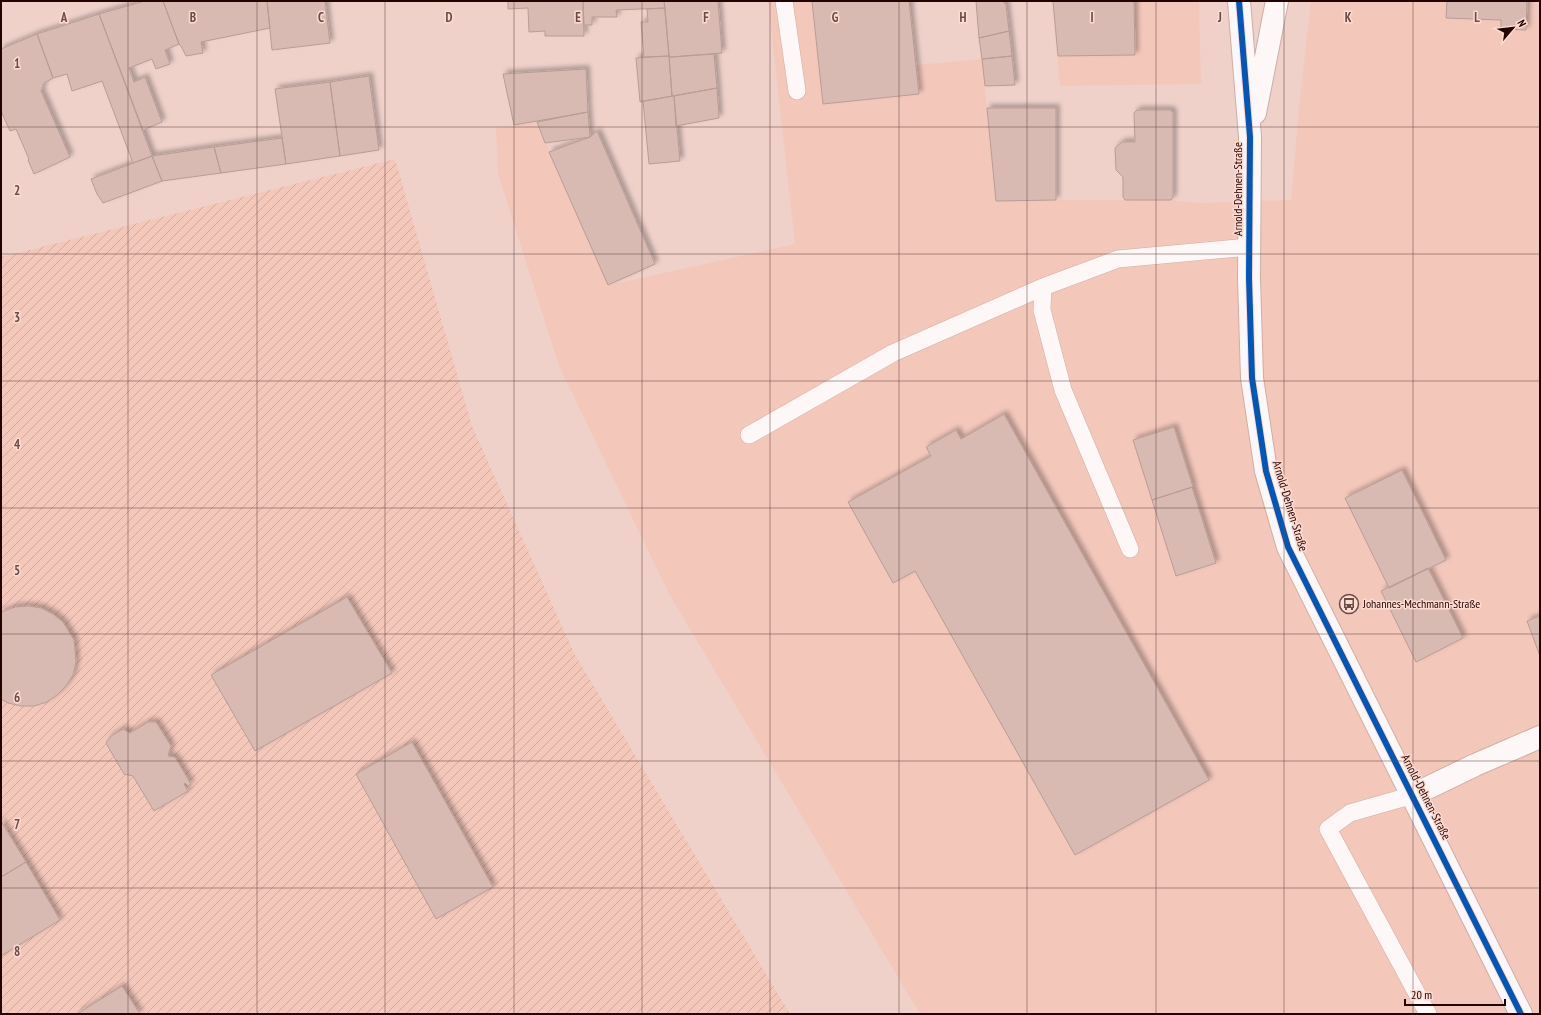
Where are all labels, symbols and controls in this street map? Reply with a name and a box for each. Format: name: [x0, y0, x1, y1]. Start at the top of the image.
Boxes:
north arrow: [1493, 8, 1533, 48]
text: A: [60, 9, 68, 26]
text: B: [190, 9, 196, 26]
text: C: [318, 9, 324, 26]
text: D: [446, 9, 453, 26]
text: E: [575, 9, 581, 26]
text: F: [703, 9, 709, 26]
text: G: [832, 9, 839, 26]
text: H: [960, 9, 967, 26]
text: I: [1090, 9, 1094, 26]
text: J: [1217, 9, 1222, 26]
text: K: [1345, 9, 1352, 26]
text: L: [1474, 9, 1480, 26]
text: N: [1514, 17, 1529, 29]
text: 1: [14, 55, 20, 72]
street label: Arnold-Dehnen-Straße: [1230, 142, 1245, 236]
text: 2: [14, 182, 20, 199]
text: 3: [14, 309, 20, 326]
text: 4: [14, 436, 21, 453]
street label: Arnold-Dehnen-Straße: [1270, 459, 1311, 553]
text: 5: [14, 562, 20, 579]
bus stop icon: Johannes-Mechmann-Straße: [1338, 593, 1360, 615]
place label: Johannes-Mechmann-Straße: [1362, 596, 1480, 611]
text: 6: [14, 689, 20, 706]
street label: Arnold-Dehnen-Straße: [1398, 752, 1454, 842]
text: 7: [14, 816, 20, 833]
text: 8: [14, 943, 20, 960]
scale bar: [1405, 981, 1505, 1007]
text: 20 m: [1411, 987, 1432, 1002]

